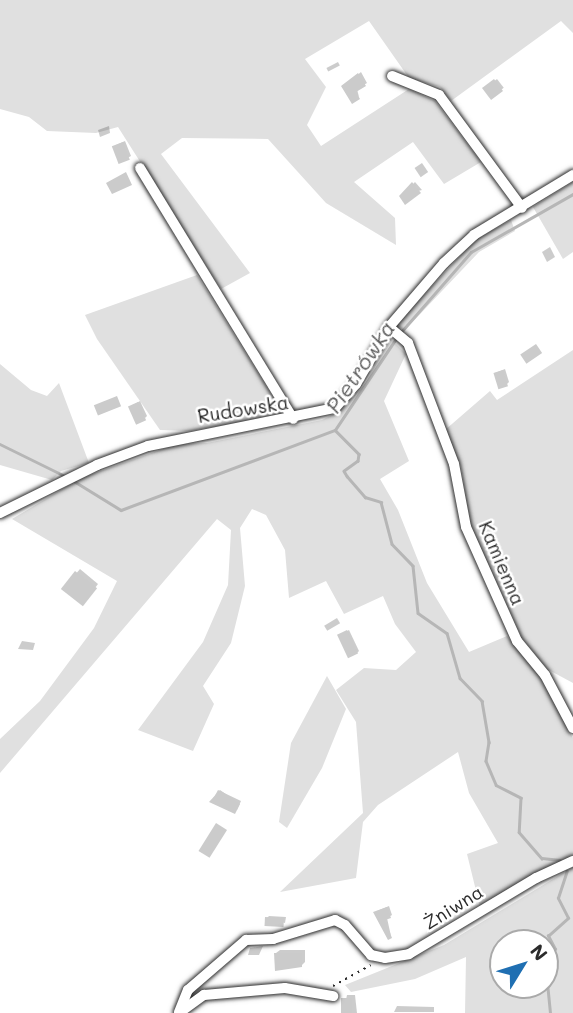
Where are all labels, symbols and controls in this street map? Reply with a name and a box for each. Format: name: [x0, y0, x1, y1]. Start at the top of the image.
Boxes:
water label: Pietrówka: [320, 316, 400, 418]
street label: Rudowska: [196, 391, 290, 427]
street label: Kamienna: [474, 518, 530, 608]
street label: Żniwna: [419, 880, 487, 934]
north arrow: [489, 929, 559, 999]
text: N: [525, 939, 554, 965]

